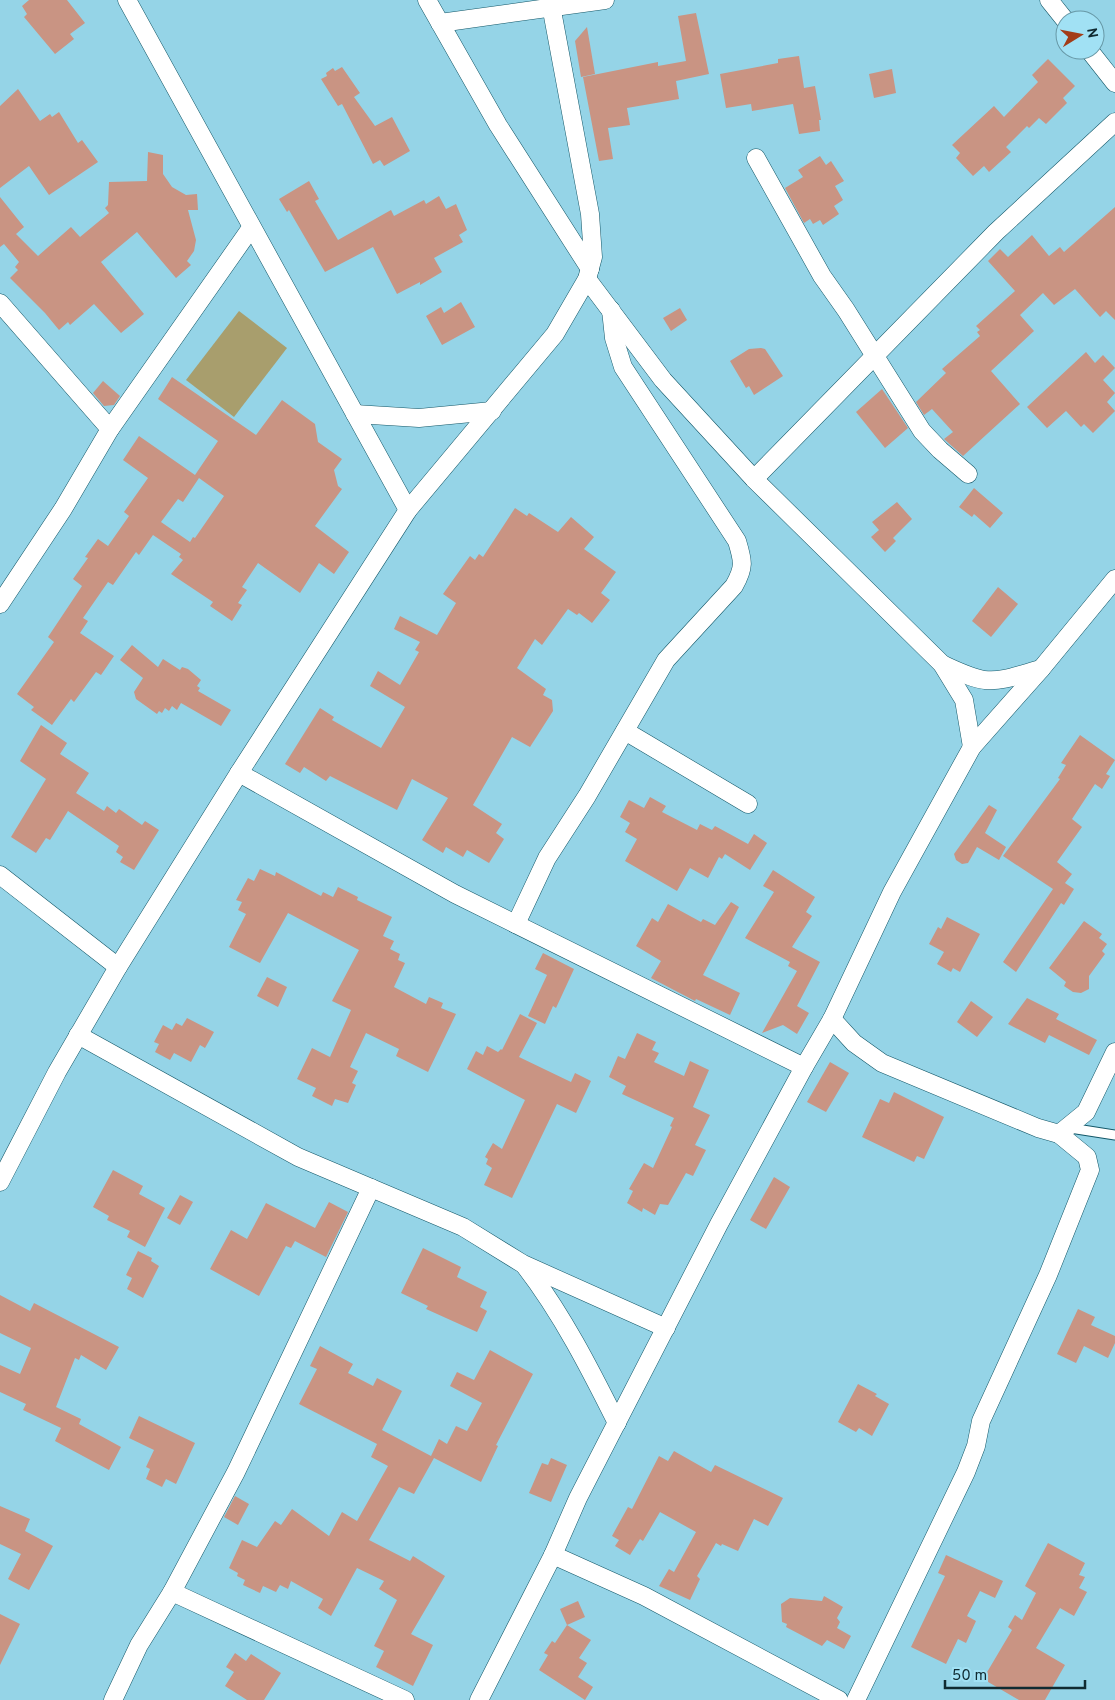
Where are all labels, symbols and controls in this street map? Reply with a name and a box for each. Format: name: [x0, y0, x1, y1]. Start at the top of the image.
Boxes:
north arrow: [1055, 10, 1105, 60]
text: N: [1082, 27, 1101, 39]
scale bar: [945, 1658, 1085, 1690]
text: 50 m: [952, 1667, 987, 1686]

